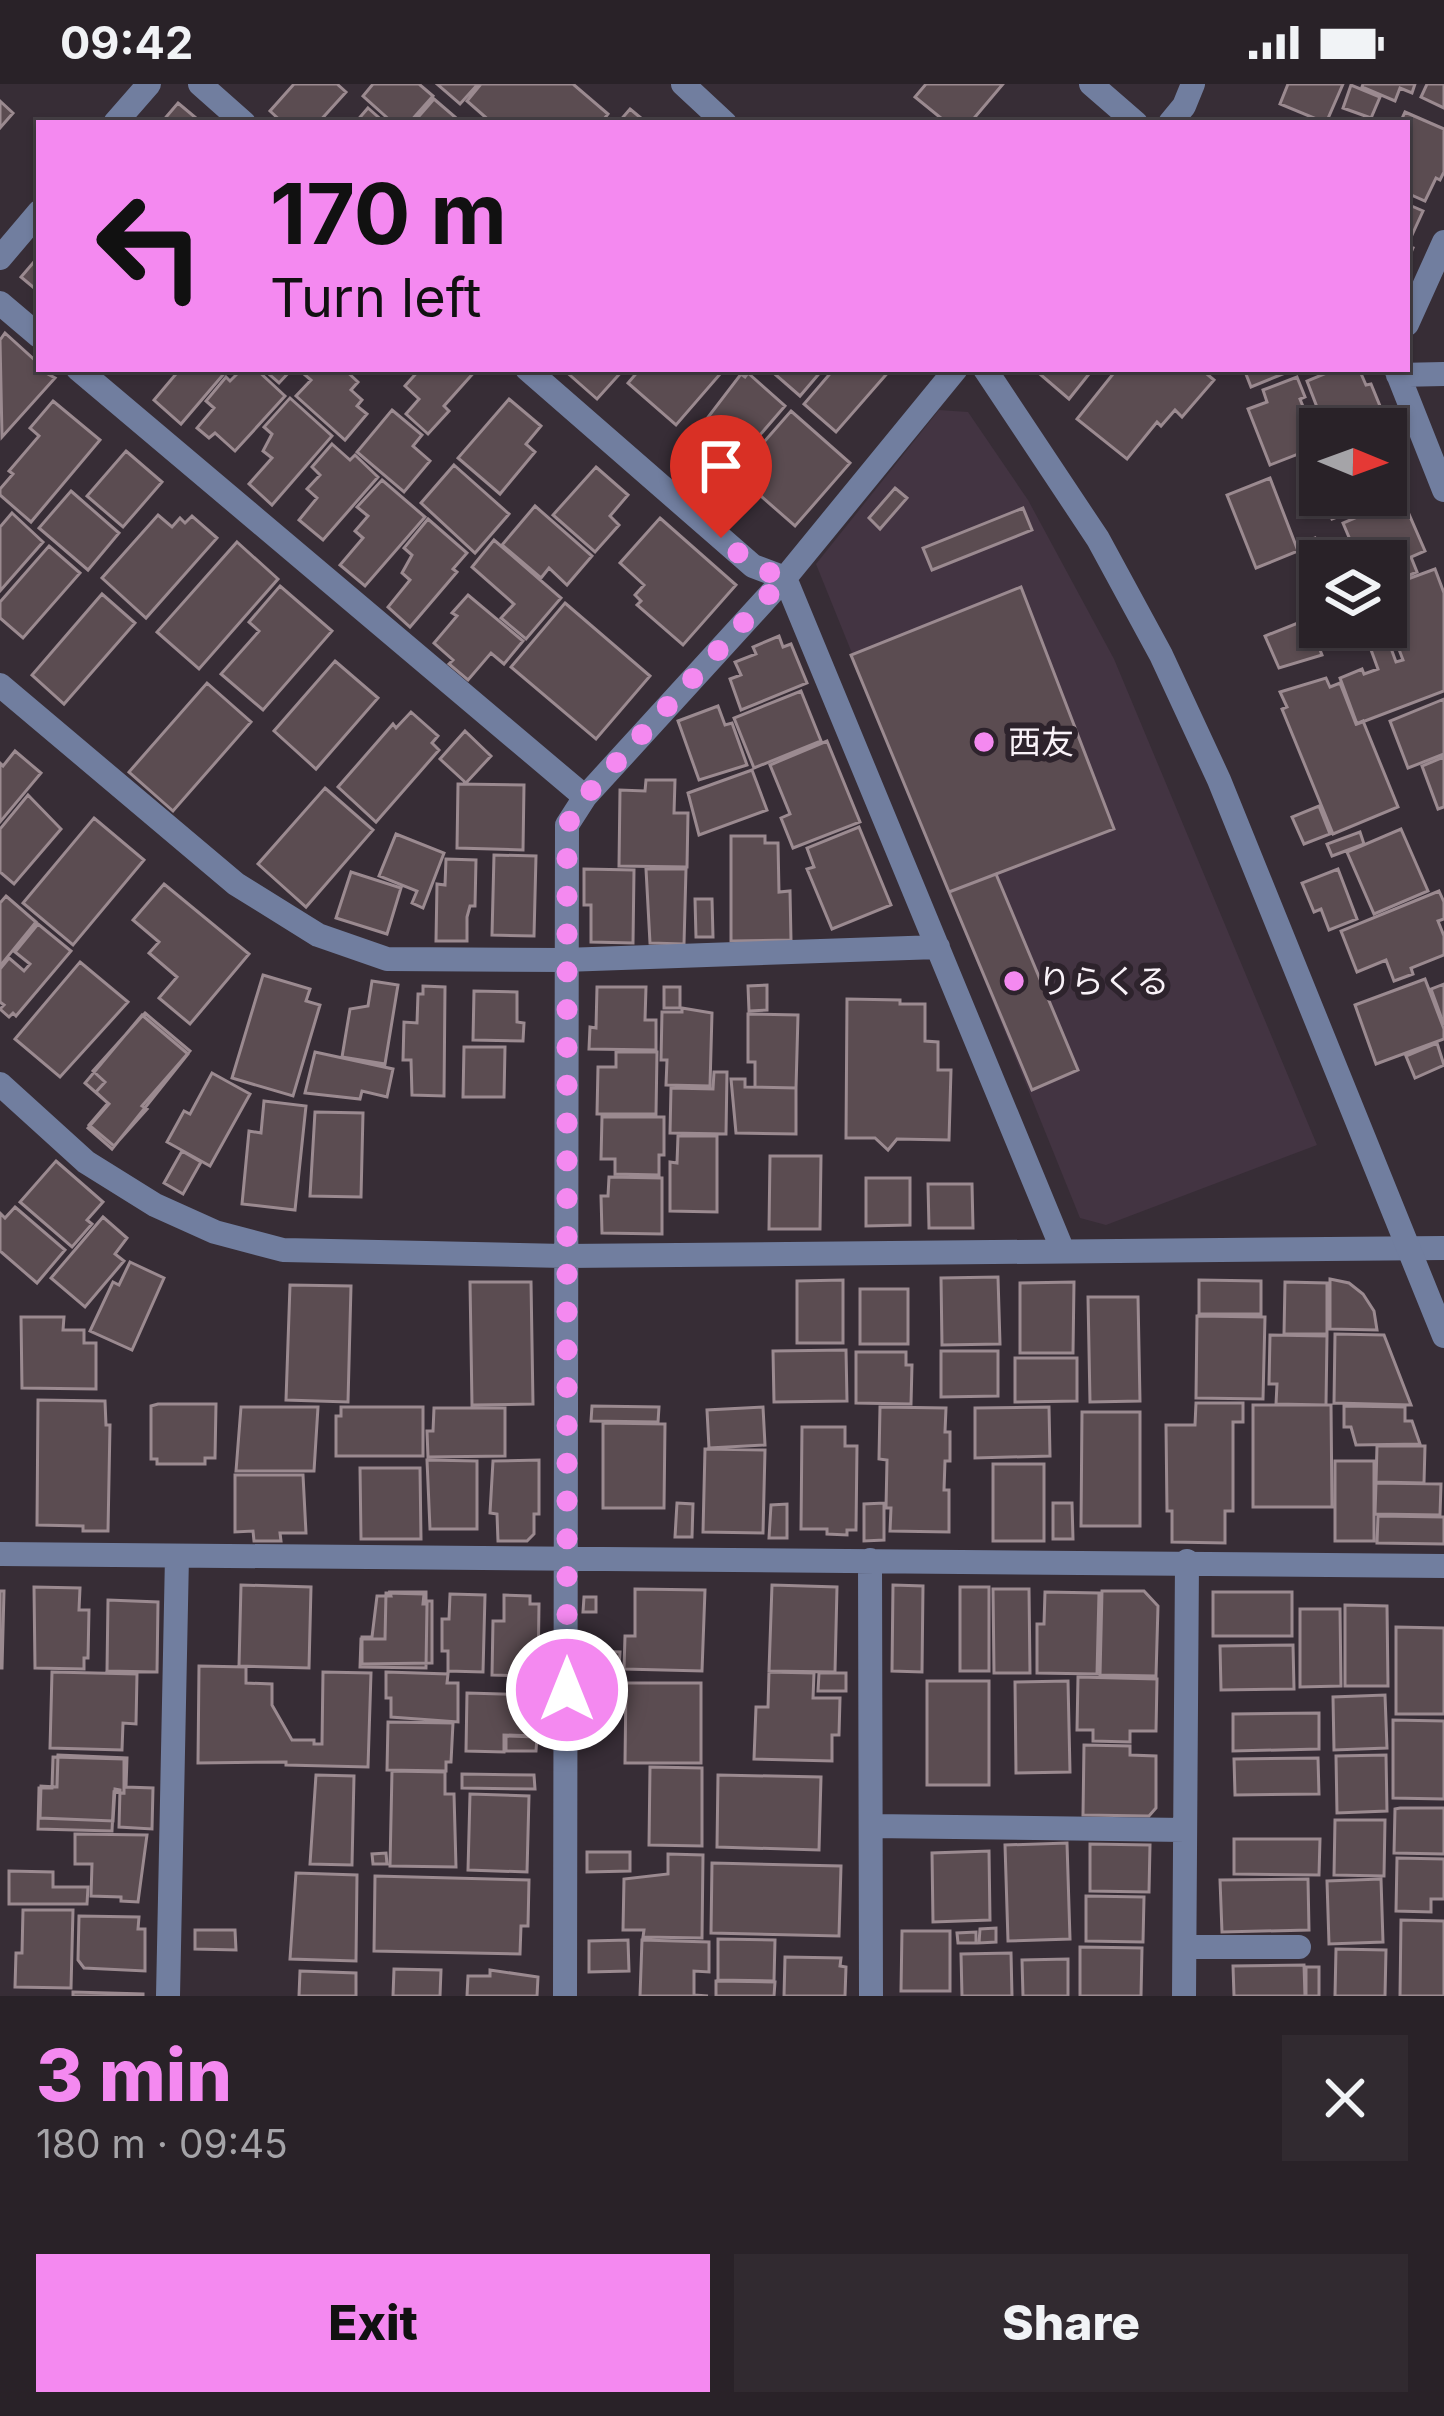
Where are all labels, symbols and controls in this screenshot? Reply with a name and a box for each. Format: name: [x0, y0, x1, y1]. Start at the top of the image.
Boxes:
text: 09:42: [60, 15, 193, 70]
text: 170 m: [270, 163, 507, 264]
icon: left: [72, 168, 228, 324]
text: Turn left: [270, 265, 481, 330]
north arrow: [1299, 408, 1407, 516]
map controls: [1299, 408, 1407, 648]
pin: [670, 415, 772, 538]
icon: arrive: [688, 433, 754, 499]
button: layers: [1299, 540, 1407, 648]
place label: 西友: [1008, 722, 1074, 762]
marker: 西友: [971, 729, 997, 755]
place label: りらくる: [1038, 961, 1169, 1001]
marker: りらくる: [1001, 968, 1027, 994]
position arrow: [504, 1627, 630, 1753]
text: 3 min: [36, 2031, 232, 2118]
button: close: [1282, 2035, 1408, 2161]
text: 180 m · 09:45: [36, 2120, 288, 2167]
button: Exit: [36, 2254, 710, 2392]
button: Share: [734, 2254, 1408, 2392]

